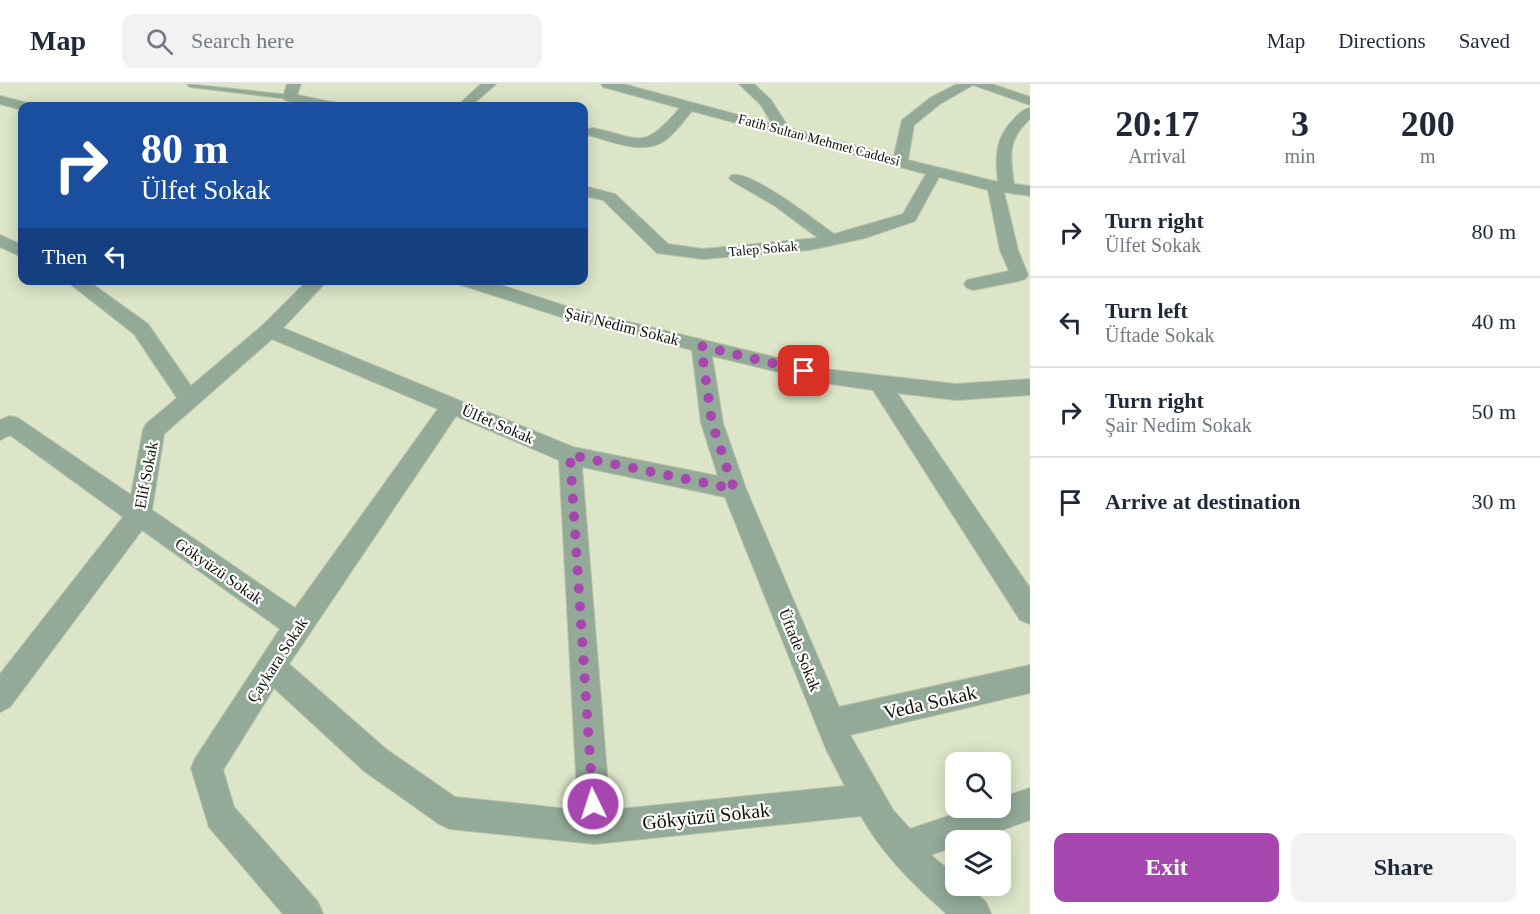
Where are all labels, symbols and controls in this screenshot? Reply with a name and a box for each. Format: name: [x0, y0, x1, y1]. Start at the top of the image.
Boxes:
search box: [122, 14, 542, 68]
text: Map: [30, 25, 86, 56]
icon: search: [143, 25, 176, 58]
text: Search here: [191, 28, 294, 53]
text: Map: [1267, 29, 1305, 53]
text: Directions: [1338, 29, 1426, 53]
text: Saved: [1459, 29, 1510, 53]
text: 20:17: [1115, 104, 1199, 144]
text: 3: [1291, 104, 1309, 144]
text: 200: [1401, 104, 1455, 144]
street label: Fatih Sultan Mehmet Caddesi: [736, 111, 902, 169]
icon: right: [42, 126, 120, 204]
text: 80 m: [141, 126, 229, 172]
text: Arrival: [1128, 145, 1186, 167]
text: min: [1284, 145, 1316, 167]
text: m: [1420, 145, 1436, 167]
text: Ülfet Sokak: [141, 175, 271, 205]
text: Turn right: [1105, 208, 1204, 233]
icon: right: [1054, 216, 1087, 249]
text: 80 m: [1471, 219, 1516, 244]
text: Ülfet Sokak: [1105, 234, 1201, 256]
street label: Talep Sokak: [728, 239, 798, 259]
icon: left: [99, 240, 132, 273]
text: Then: [42, 244, 87, 269]
text: Turn left: [1105, 298, 1188, 323]
street label: Şair Nedim Sokak: [563, 304, 681, 349]
icon: left: [1054, 306, 1087, 339]
text: 40 m: [1471, 309, 1516, 334]
text: Üftade Sokak: [1105, 324, 1214, 346]
pin: [778, 345, 829, 396]
icon: arrive: [787, 354, 820, 387]
text: Turn right: [1105, 388, 1204, 413]
icon: right: [1054, 396, 1087, 429]
text: 50 m: [1471, 399, 1516, 424]
street label: Ülfet Sokak: [459, 401, 537, 447]
text: Şair Nedim Sokak: [1105, 414, 1252, 436]
street label: Elif Sokak: [131, 440, 161, 510]
icon: arrive: [1054, 486, 1087, 519]
text: Arrive at destination: [1105, 489, 1301, 514]
text: 30 m: [1471, 489, 1516, 514]
street label: Gökyüzü Sokak: [172, 535, 266, 608]
street label: Üftade Sokak: [776, 606, 824, 694]
street label: Çaykara Sokak: [243, 615, 311, 706]
street label: Veda Sokak: [881, 681, 979, 723]
map controls: [945, 752, 1011, 896]
button: search: [945, 752, 1011, 818]
position arrow: [561, 772, 625, 836]
street label: Gökyüzü Sokak: [641, 798, 771, 835]
button: layers: [945, 830, 1011, 896]
button: Exit: [1054, 833, 1279, 902]
button: Share: [1291, 833, 1516, 902]

